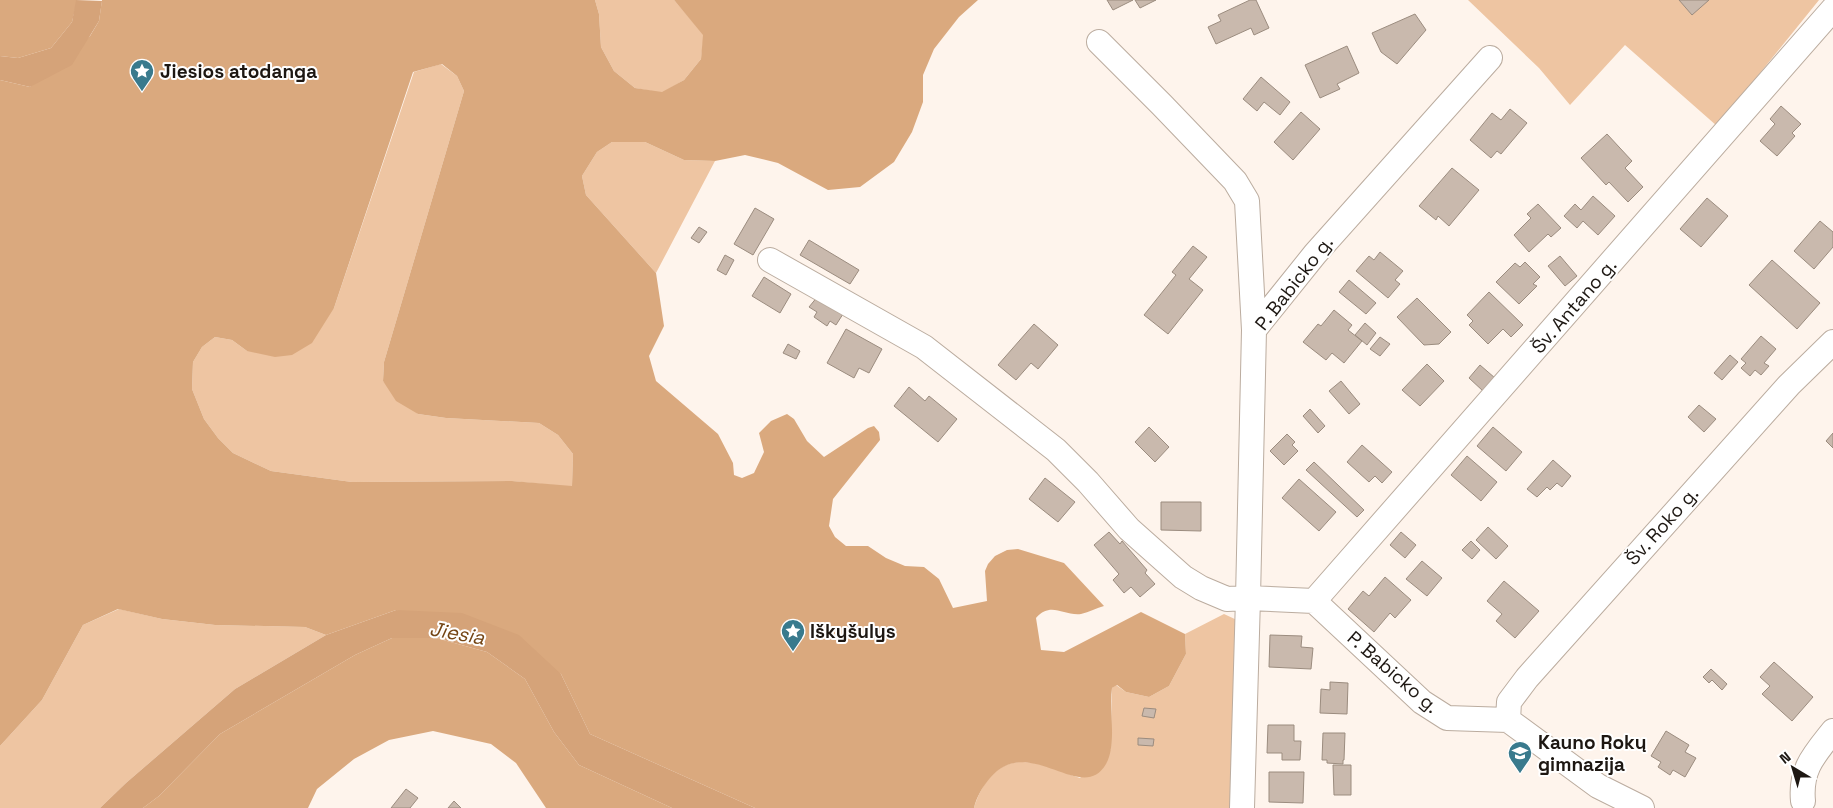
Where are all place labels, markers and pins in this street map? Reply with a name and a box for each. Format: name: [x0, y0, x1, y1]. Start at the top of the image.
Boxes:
place icon: Jiesios atodanga: [129, 58, 155, 92]
place label: Jiesios atodanga: [160, 59, 317, 84]
place icon: Iškyšulys: [780, 618, 806, 652]
place label: Iškyšulys: [810, 619, 896, 644]
place label: Kauno Rokų gimnazija: [1538, 730, 1647, 777]
school or university icon: Kauno Rokų gimnazija: [1507, 740, 1533, 774]

